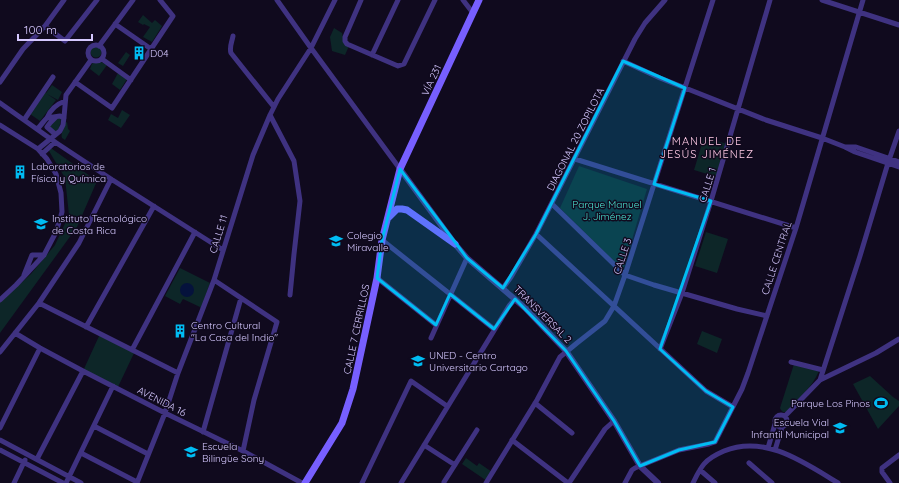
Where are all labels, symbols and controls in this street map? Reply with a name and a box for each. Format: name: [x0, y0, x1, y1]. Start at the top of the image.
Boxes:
scale bar: [18, 16, 92, 42]
text: 100 m: [24, 22, 57, 37]
building icon: D04: [131, 45, 147, 61]
place label: D04: [150, 47, 168, 60]
street label: VÍA 231: [419, 63, 444, 98]
street label: DIAGONAL 20 ZOPILOTA: [544, 85, 607, 193]
district label: MANUEL DE JESÚS JIMÉNEZ: [660, 134, 754, 161]
place label: Laboratorios de Física y Química: [31, 160, 106, 185]
building icon: Laboratorios de Física y Química: [12, 164, 28, 180]
street label: CALLE 1: [696, 166, 719, 204]
park label: Parque Manuel J. Jiménez: [572, 198, 642, 223]
place label: Instituto Tecnológico de Costa Rica: [52, 212, 147, 237]
street label: CALLE 11: [206, 213, 230, 255]
school or university icon: Instituto Tecnológico de Costa Rica: [33, 216, 49, 232]
street label: CALLE CENTRAL: [759, 219, 795, 296]
place label: Colegio Miravalle: [347, 229, 389, 254]
school or university icon: Colegio Miravalle: [328, 233, 344, 249]
street label: CALLE 3: [611, 236, 634, 276]
street label: CALLE 7 CERRILLOS: [341, 282, 372, 375]
street label: TRANSVERSAL 2: [511, 283, 575, 346]
place label: Centro Cultural "La Casa del Indio": [191, 319, 278, 344]
building icon: Centro Cultural "La Casa del Indio": [172, 323, 188, 339]
place label: UNED - Centro Universitario Cartago: [429, 349, 528, 374]
school or university icon: UNED - Centro Universitario Cartago: [410, 353, 426, 369]
street label: AVENIDA 16: [135, 384, 189, 420]
sports icon: Parque Los Pinos: [873, 395, 889, 411]
place label: Parque Los Pinos: [791, 397, 870, 410]
place label: Escuela Vial Infantil Municipal: [751, 416, 829, 441]
school or university icon: Escuela Vial Infantil Municipal: [832, 420, 848, 436]
place label: Escuela Bilingüe Sony: [202, 440, 264, 465]
school or university icon: Escuela Bilingüe Sony: [183, 444, 199, 460]

